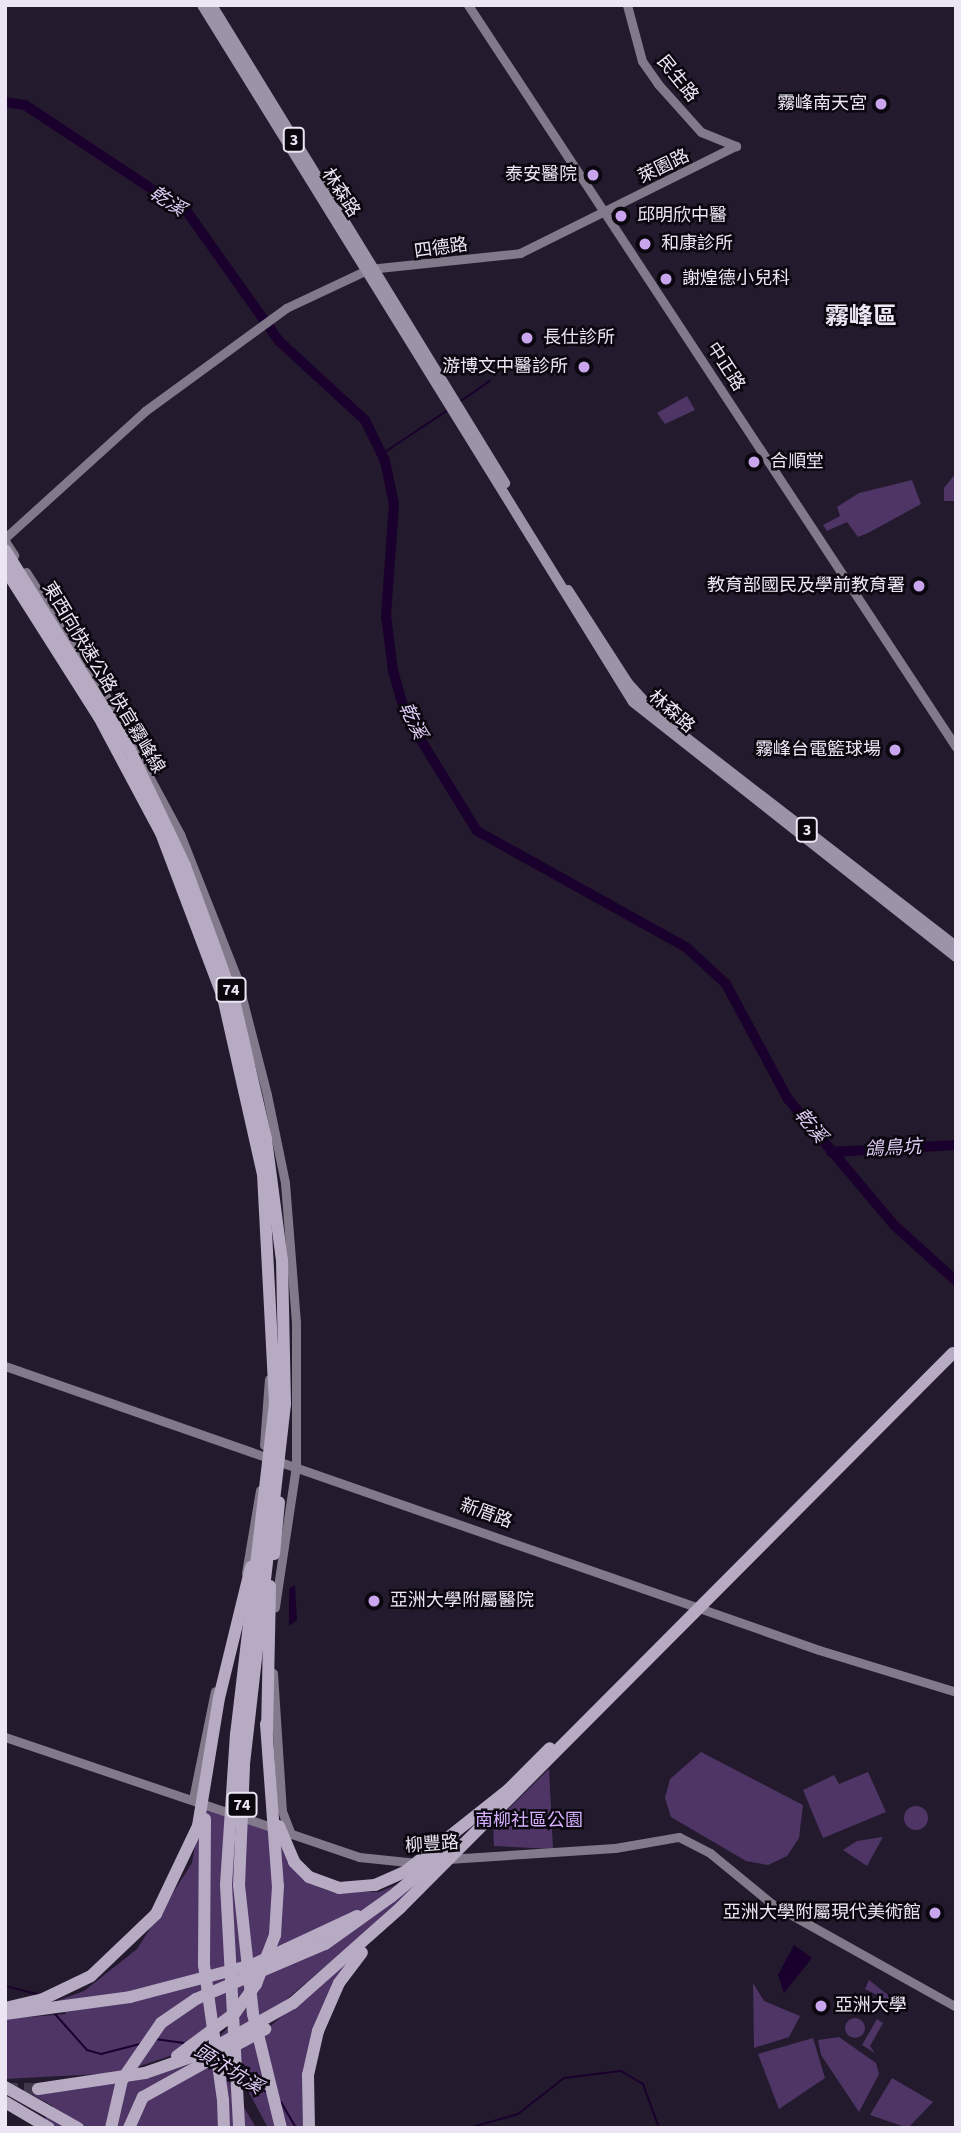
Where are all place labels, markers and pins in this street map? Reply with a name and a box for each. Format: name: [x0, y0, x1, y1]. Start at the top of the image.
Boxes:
place label: 霧峰南天宮: [777, 93, 867, 115]
marker: 霧峰南天宮: [873, 96, 889, 112]
place label: 泰安醫院: [505, 164, 577, 186]
marker: 泰安醫院: [583, 165, 603, 185]
place label: 邱明欣中醫: [637, 205, 727, 227]
marker: 邱明欣中醫: [611, 206, 631, 226]
place label: 和康診所: [661, 233, 733, 255]
marker: 和康診所: [635, 234, 655, 254]
place label: 謝煌德小兒科: [682, 268, 790, 290]
marker: 謝煌德小兒科: [656, 269, 676, 289]
place label: 長仕診所: [543, 327, 615, 349]
marker: 長仕診所: [517, 328, 537, 348]
place label: 游博文中醫診所: [442, 356, 568, 378]
marker: 游博文中醫診所: [574, 357, 594, 377]
place label: 合順堂: [770, 451, 824, 473]
marker: 合順堂: [744, 452, 764, 472]
place label: 教育部國民及學前教育署: [707, 575, 905, 597]
marker: 教育部國民及學前教育署: [911, 578, 927, 594]
place label: 霧峰台電籃球場: [755, 739, 881, 761]
marker: 霧峰台電籃球場: [887, 742, 903, 758]
place label: 亞洲大學附屬醫院: [390, 1590, 534, 1612]
marker: 亞洲大學附屬醫院: [364, 1591, 384, 1611]
place label: 亞洲大學附屬現代美術館: [723, 1902, 921, 1924]
marker: 亞洲大學附屬現代美術館: [927, 1905, 943, 1921]
place label: 亞洲大學: [835, 1995, 907, 2017]
marker: 亞洲大學: [813, 1998, 829, 2014]

